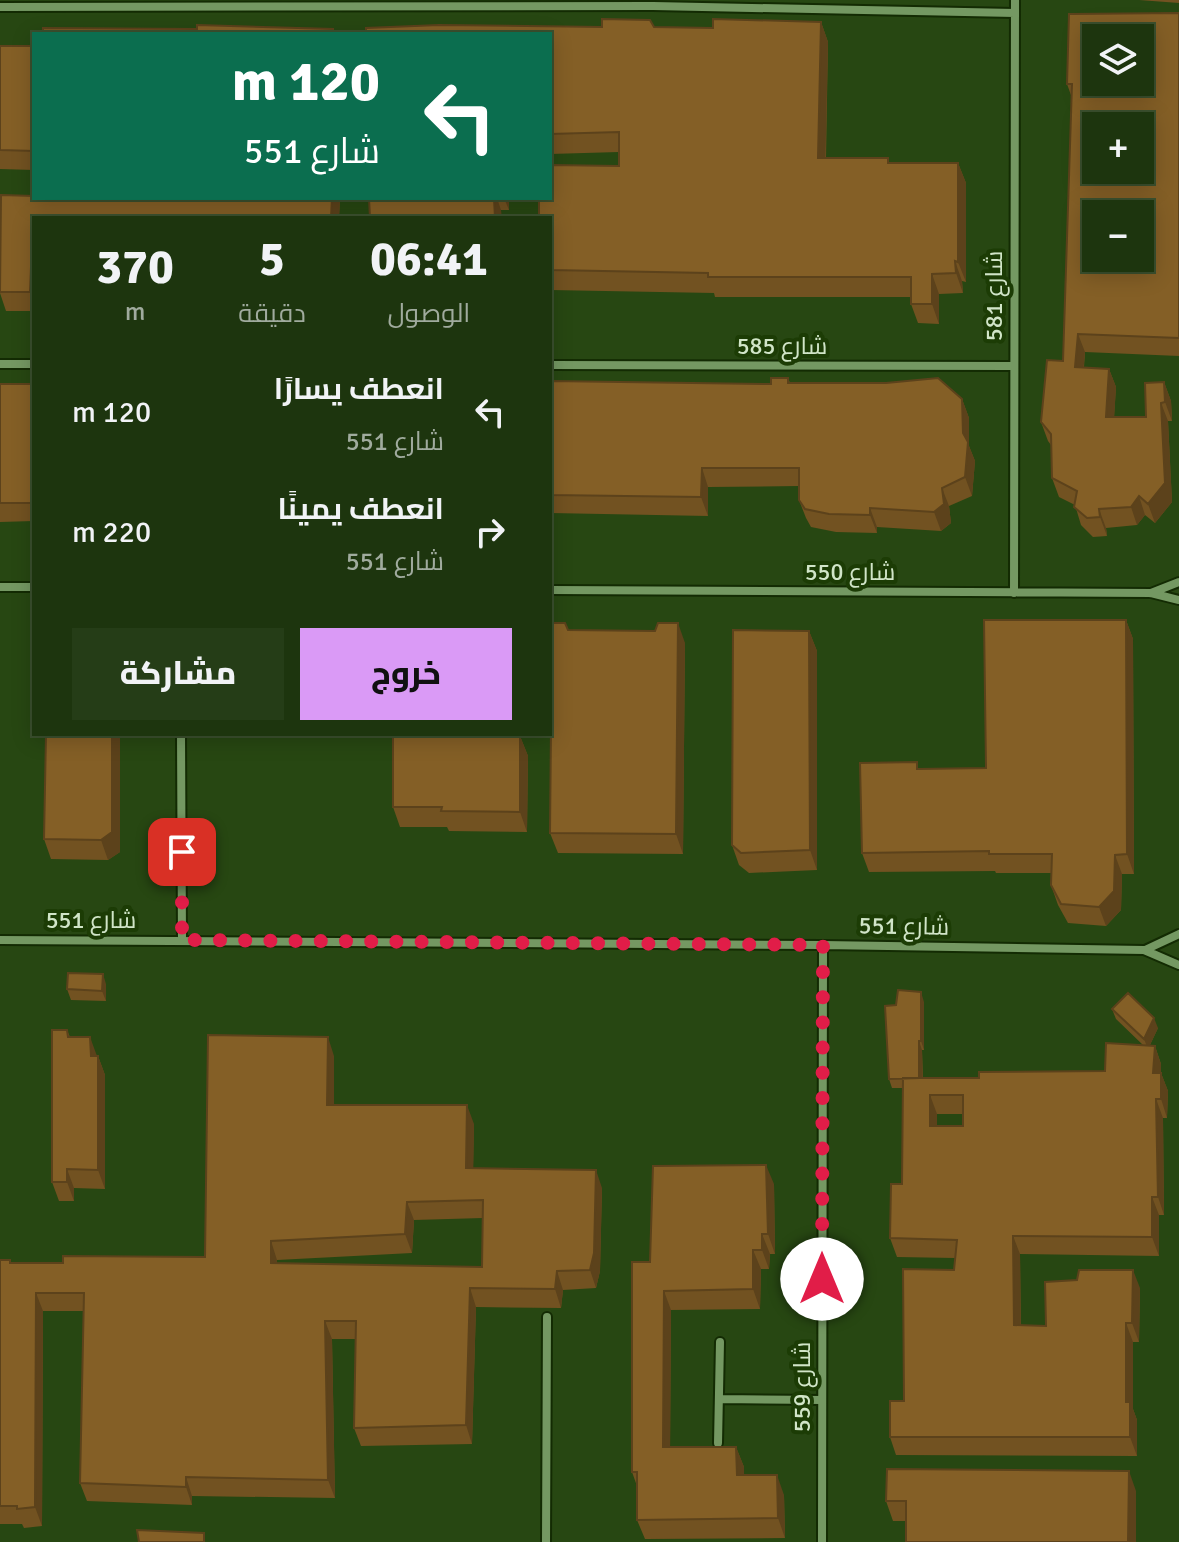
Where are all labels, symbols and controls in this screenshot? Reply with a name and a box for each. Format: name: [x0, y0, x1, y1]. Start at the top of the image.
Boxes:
map controls: [1082, 24, 1154, 272]
button: layers: [1082, 24, 1154, 96]
text: 120 m: [232, 47, 380, 116]
icon: left: [408, 64, 512, 168]
button: +: [1082, 112, 1154, 184]
text: شارع 551: [244, 129, 380, 174]
button: −: [1082, 200, 1154, 272]
text: 5: [259, 230, 285, 289]
text: 06:41: [370, 230, 488, 289]
text: 370: [96, 238, 174, 297]
street label: شارع 581: [979, 251, 1010, 341]
text: m: [125, 296, 145, 328]
text: دقيقة: [238, 298, 306, 330]
text: الوصول: [387, 298, 470, 330]
street label: شارع 585: [737, 331, 827, 362]
text: انعطف يسارًا: [274, 371, 444, 408]
icon: left: [468, 390, 512, 434]
text: 120 m: [72, 394, 151, 431]
text: شارع 551: [346, 426, 444, 458]
text: انعطف يمينًا: [277, 491, 444, 528]
icon: right: [468, 510, 512, 554]
text: 220 m: [72, 514, 151, 551]
text: شارع 551: [346, 546, 444, 578]
street label: شارع 550: [805, 557, 895, 588]
button: مشاركة: [72, 628, 284, 720]
button: خروج: [300, 628, 512, 720]
pin: [148, 818, 216, 886]
icon: arrive: [160, 830, 204, 874]
street label: شارع 551: [46, 905, 136, 936]
street label: شارع 551: [858, 910, 950, 943]
position arrow: [780, 1237, 864, 1321]
street label: شارع 559: [787, 1342, 818, 1432]

